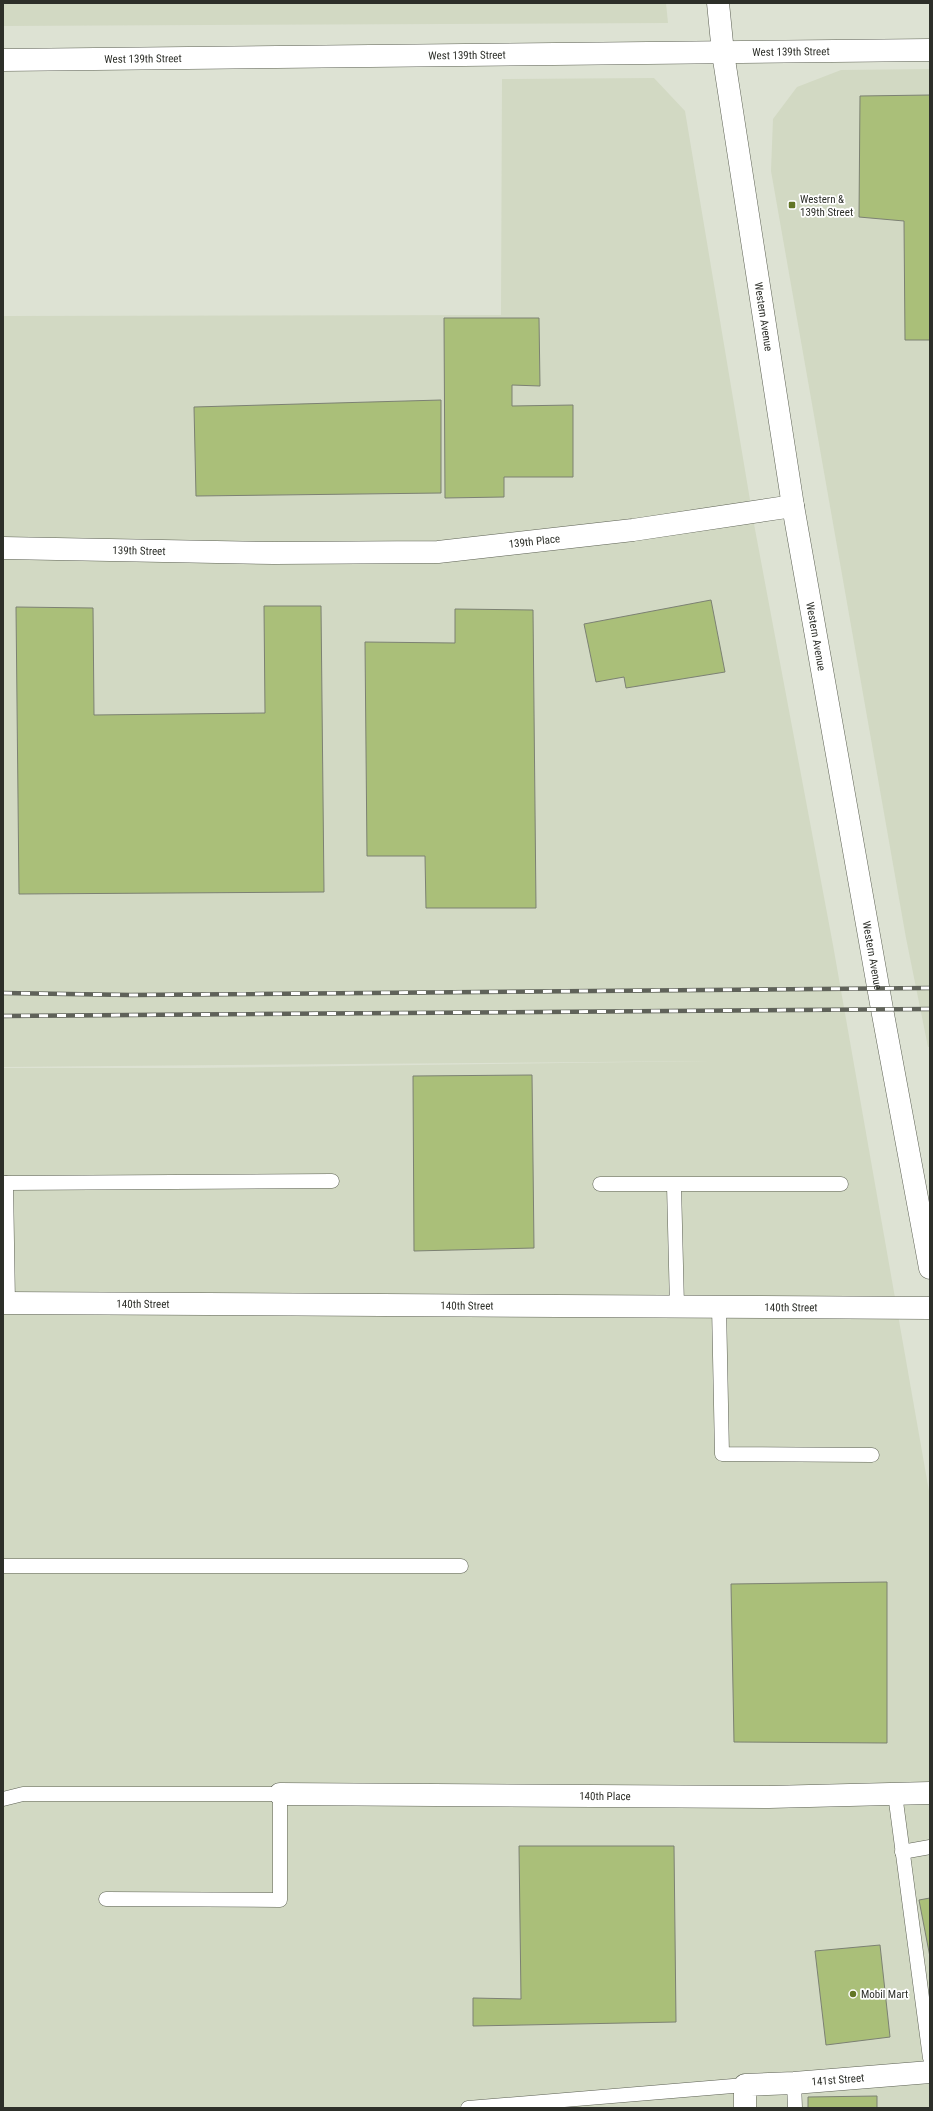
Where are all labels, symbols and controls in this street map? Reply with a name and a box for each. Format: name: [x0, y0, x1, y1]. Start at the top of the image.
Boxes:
street label: West 139th Street: [752, 45, 830, 58]
street label: West 139th Street: [428, 48, 506, 62]
street label: West 139th Street: [104, 52, 182, 65]
place label: Western & 139th Street: [800, 193, 853, 219]
marker: Western & 139th Street: [787, 200, 797, 210]
street label: Western Avenue: [752, 281, 775, 352]
street label: 139th Place: [508, 532, 561, 550]
street label: 139th Street: [112, 544, 166, 557]
street label: Western Avenue: [804, 601, 829, 672]
street label: Western Avenue: [860, 920, 885, 991]
street label: 140th Street: [116, 1297, 170, 1310]
street label: 140th Street: [440, 1299, 494, 1312]
street label: 140th Street: [764, 1301, 818, 1314]
street label: 140th Place: [579, 1789, 631, 1803]
place label: Mobil Mart: [861, 1988, 908, 2001]
marker: Mobil Mart: [848, 1989, 858, 1999]
street label: 141st Street: [811, 2071, 865, 2088]

